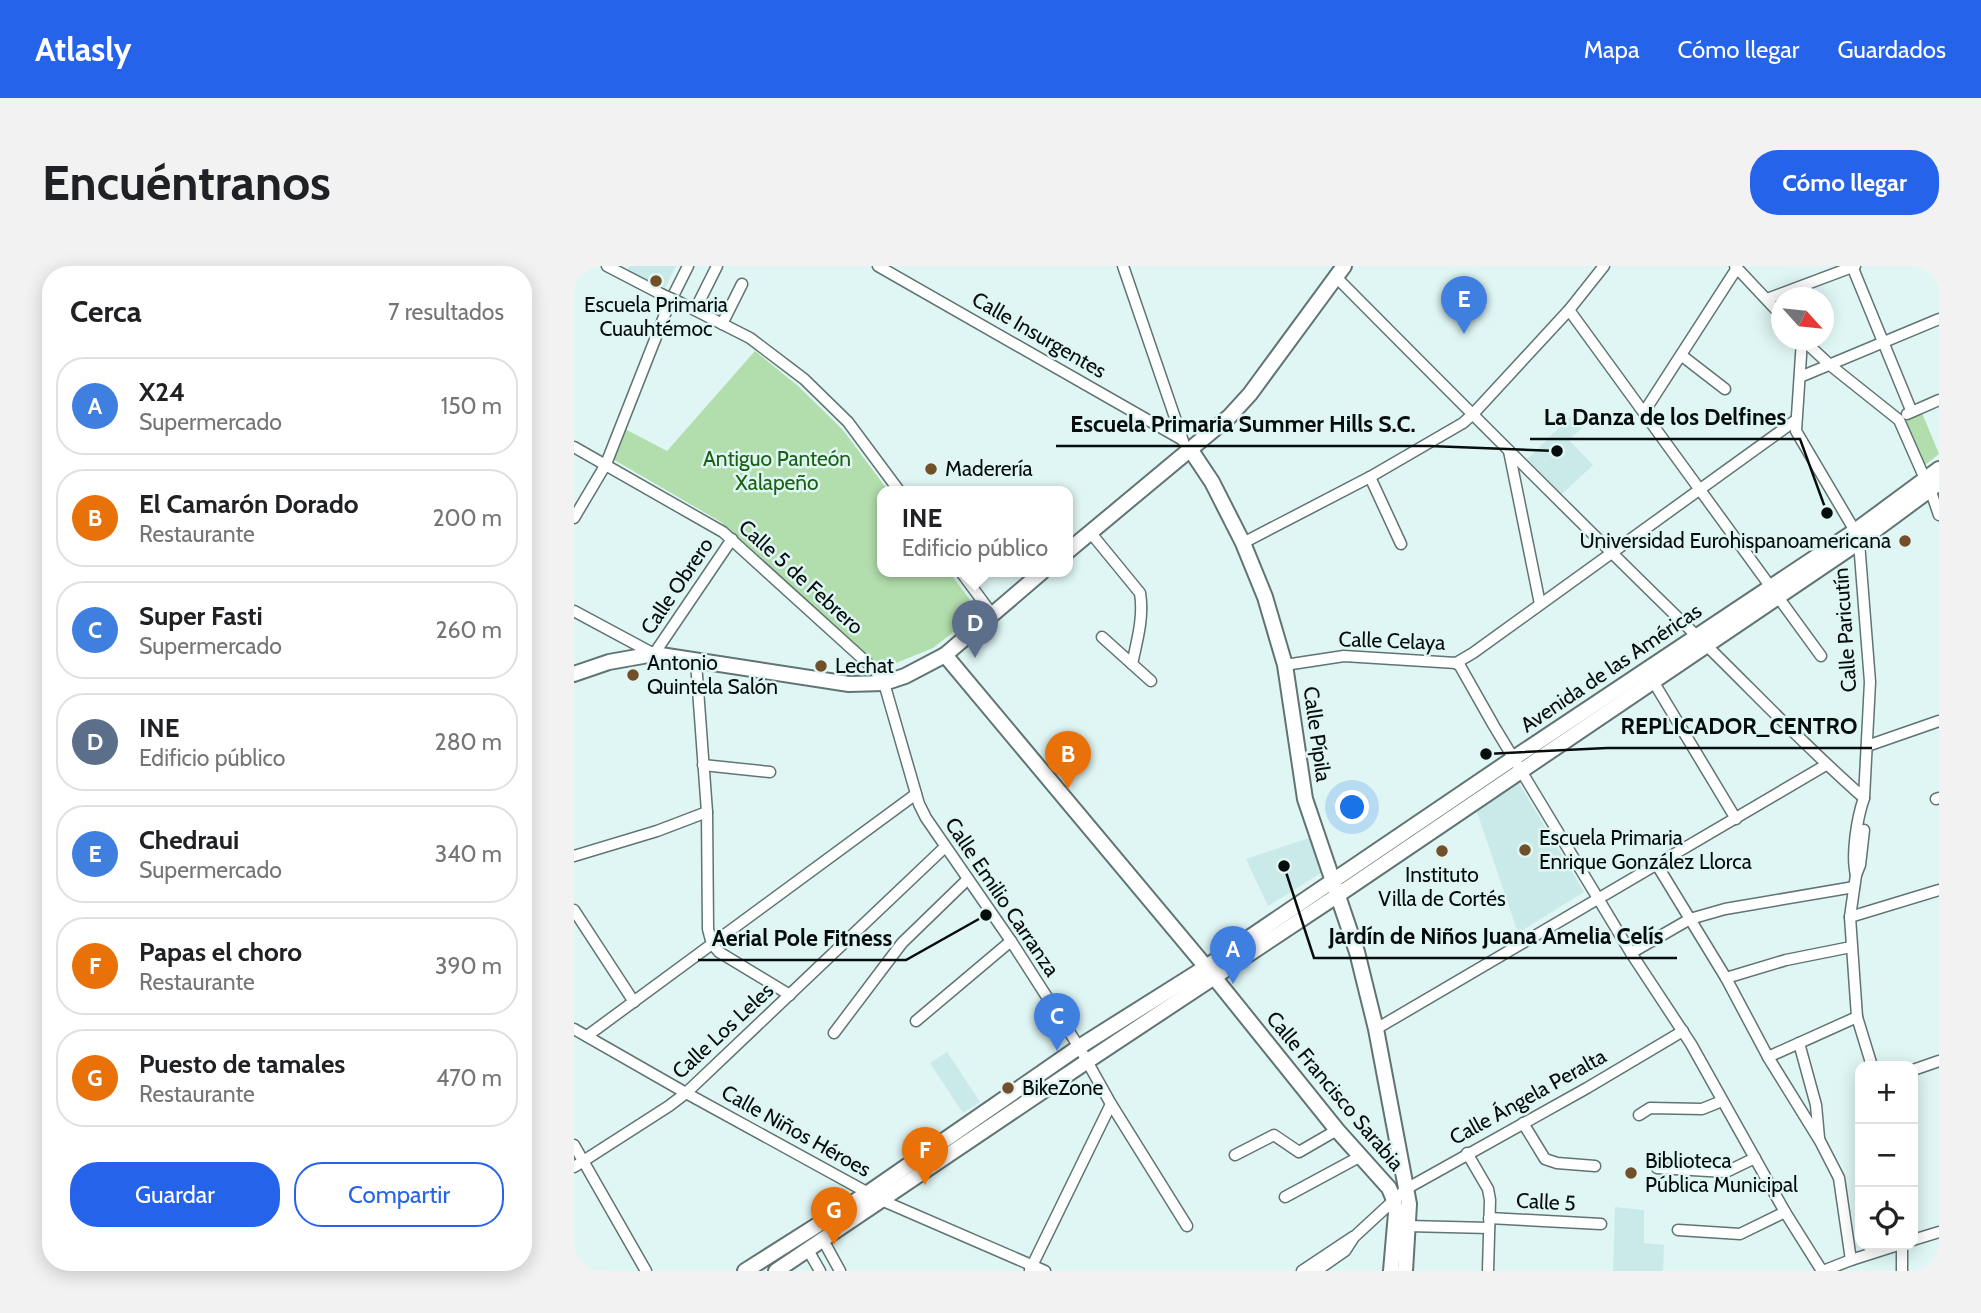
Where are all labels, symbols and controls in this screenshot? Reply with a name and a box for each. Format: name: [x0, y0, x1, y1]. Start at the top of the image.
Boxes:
text: Atlasly: [35, 29, 132, 69]
text: Mapa: [1584, 35, 1640, 64]
text: Cómo llegar: [1678, 35, 1799, 64]
text: Guardados: [1837, 35, 1946, 64]
button: Cómo llegar: [1750, 150, 1939, 215]
text: Encuéntranos: [42, 153, 331, 212]
marker: Escuela Primaria Cuauhtémoc: [648, 273, 664, 289]
pin: E: [1441, 276, 1487, 334]
street label: Calle Insurgentes: [968, 286, 1111, 383]
north arrow: [1771, 287, 1834, 350]
place label: Escuela Primaria Cuauhtémoc: [584, 292, 728, 341]
text: Cerca: [70, 293, 142, 330]
text: 7 resultados: [388, 298, 504, 326]
text: X24: [139, 376, 185, 408]
text: A: [88, 392, 102, 420]
text: 150 m: [441, 392, 502, 420]
callout: La Danza de los Delfines: [1530, 395, 1800, 439]
callout: Escuela Primaria Summer Hills S.C.: [1056, 402, 1430, 446]
text: La Danza de los Delfines: [1544, 403, 1786, 431]
text: Supermercado: [139, 408, 282, 436]
text: Escuela Primaria Summer Hills S.C.: [1070, 410, 1416, 438]
park label: Antiguo Panteón Xalapeño: [703, 446, 851, 495]
place label: Maderería: [945, 456, 1033, 481]
marker: Maderería: [923, 461, 939, 477]
popup: [877, 486, 1073, 577]
text: El Camarón Dorado: [139, 488, 359, 520]
text: INE: [902, 502, 942, 534]
text: B: [88, 504, 102, 532]
text: 200 m: [432, 504, 502, 532]
street label: Calle 5 de Febrero: [734, 514, 869, 639]
text: Restaurante: [139, 520, 255, 548]
place label: Universidad Eurohispanoamericana: [1580, 528, 1891, 553]
street label: Calle Obrero: [635, 533, 718, 639]
marker: Universidad Eurohispanoamericana: [1897, 533, 1913, 549]
text: Edificio público: [902, 534, 1048, 562]
street label: Calle Paricutín: [1828, 567, 1861, 693]
street label: Avenida de las Américas: [1516, 598, 1706, 737]
text: Super Fasti: [139, 600, 263, 632]
pin: D: [952, 600, 998, 658]
text: C: [88, 616, 102, 644]
text: 260 m: [435, 616, 502, 644]
street label: Calle Celaya: [1338, 626, 1446, 655]
text: Supermercado: [139, 632, 282, 660]
place label: Antonio Quintela Salón: [647, 650, 778, 699]
place label: Lechat: [835, 653, 894, 678]
marker: Lechat: [813, 658, 829, 674]
marker: Antonio Quintela Salón: [625, 667, 641, 683]
street label: Calle Pípila: [1298, 685, 1337, 783]
callout: REPLICADOR_CENTRO: [1607, 704, 1872, 748]
text: INE: [139, 712, 179, 744]
text: REPLICADOR_CENTRO: [1621, 712, 1857, 740]
text: D: [87, 728, 103, 756]
text: 280 m: [435, 728, 502, 756]
pin: B: [1045, 731, 1091, 789]
text: Edificio público: [139, 744, 286, 772]
your location: [1335, 790, 1369, 824]
street label: Calle Emilio Carranza: [940, 813, 1065, 981]
text: Chedraui: [139, 824, 239, 856]
place label: Escuela Primaria Enrique González Llorca: [1539, 825, 1752, 874]
text: E: [88, 840, 102, 868]
text: 340 m: [435, 840, 502, 868]
marker: Escuela Primaria Enrique González Llorca: [1517, 842, 1533, 858]
marker: Instituto Villa de Cortés: [1434, 843, 1450, 859]
text: Supermercado: [139, 856, 282, 884]
place label: Instituto Villa de Cortés: [1378, 862, 1506, 911]
callout: Jardín de Niños Juana Amelia Celís: [1314, 914, 1677, 958]
callout: Aerial Pole Fitness: [698, 916, 906, 960]
text: Jardín de Niños Juana Amelia Celís: [1327, 922, 1664, 950]
text: Aerial Pole Fitness: [712, 924, 893, 952]
pin: A: [1210, 926, 1256, 984]
text: Papas el choro: [139, 936, 302, 968]
text: F: [89, 952, 101, 980]
text: 390 m: [435, 952, 502, 980]
text: Restaurante: [139, 968, 255, 996]
street label: Calle Los Leles: [667, 977, 779, 1084]
pin: C: [1034, 993, 1080, 1051]
street label: Calle Francisco Sarabia: [1261, 1006, 1409, 1175]
street label: Calle Ángela Peralta: [1445, 1043, 1610, 1150]
text: Puesto de tamales: [139, 1048, 345, 1080]
map controls: [1855, 1061, 1918, 1250]
button: +: [1855, 1061, 1918, 1124]
text: G: [87, 1064, 103, 1092]
text: 470 m: [436, 1064, 502, 1092]
place label: BikeZone: [1022, 1075, 1103, 1100]
street label: Calle Niños Héroes: [717, 1079, 875, 1182]
text: Restaurante: [139, 1080, 255, 1108]
marker: BikeZone: [1000, 1080, 1016, 1096]
button: −: [1855, 1124, 1918, 1187]
pin: F: [902, 1127, 948, 1185]
place label: Biblioteca Pública Municipal: [1645, 1148, 1798, 1197]
button: Guardar: [70, 1162, 280, 1227]
button: Compartir: [294, 1162, 504, 1227]
marker: Biblioteca Pública Municipal: [1623, 1165, 1639, 1181]
pin: G: [811, 1187, 857, 1245]
street label: Calle 5: [1516, 1187, 1576, 1216]
button: locate: [1855, 1187, 1918, 1250]

